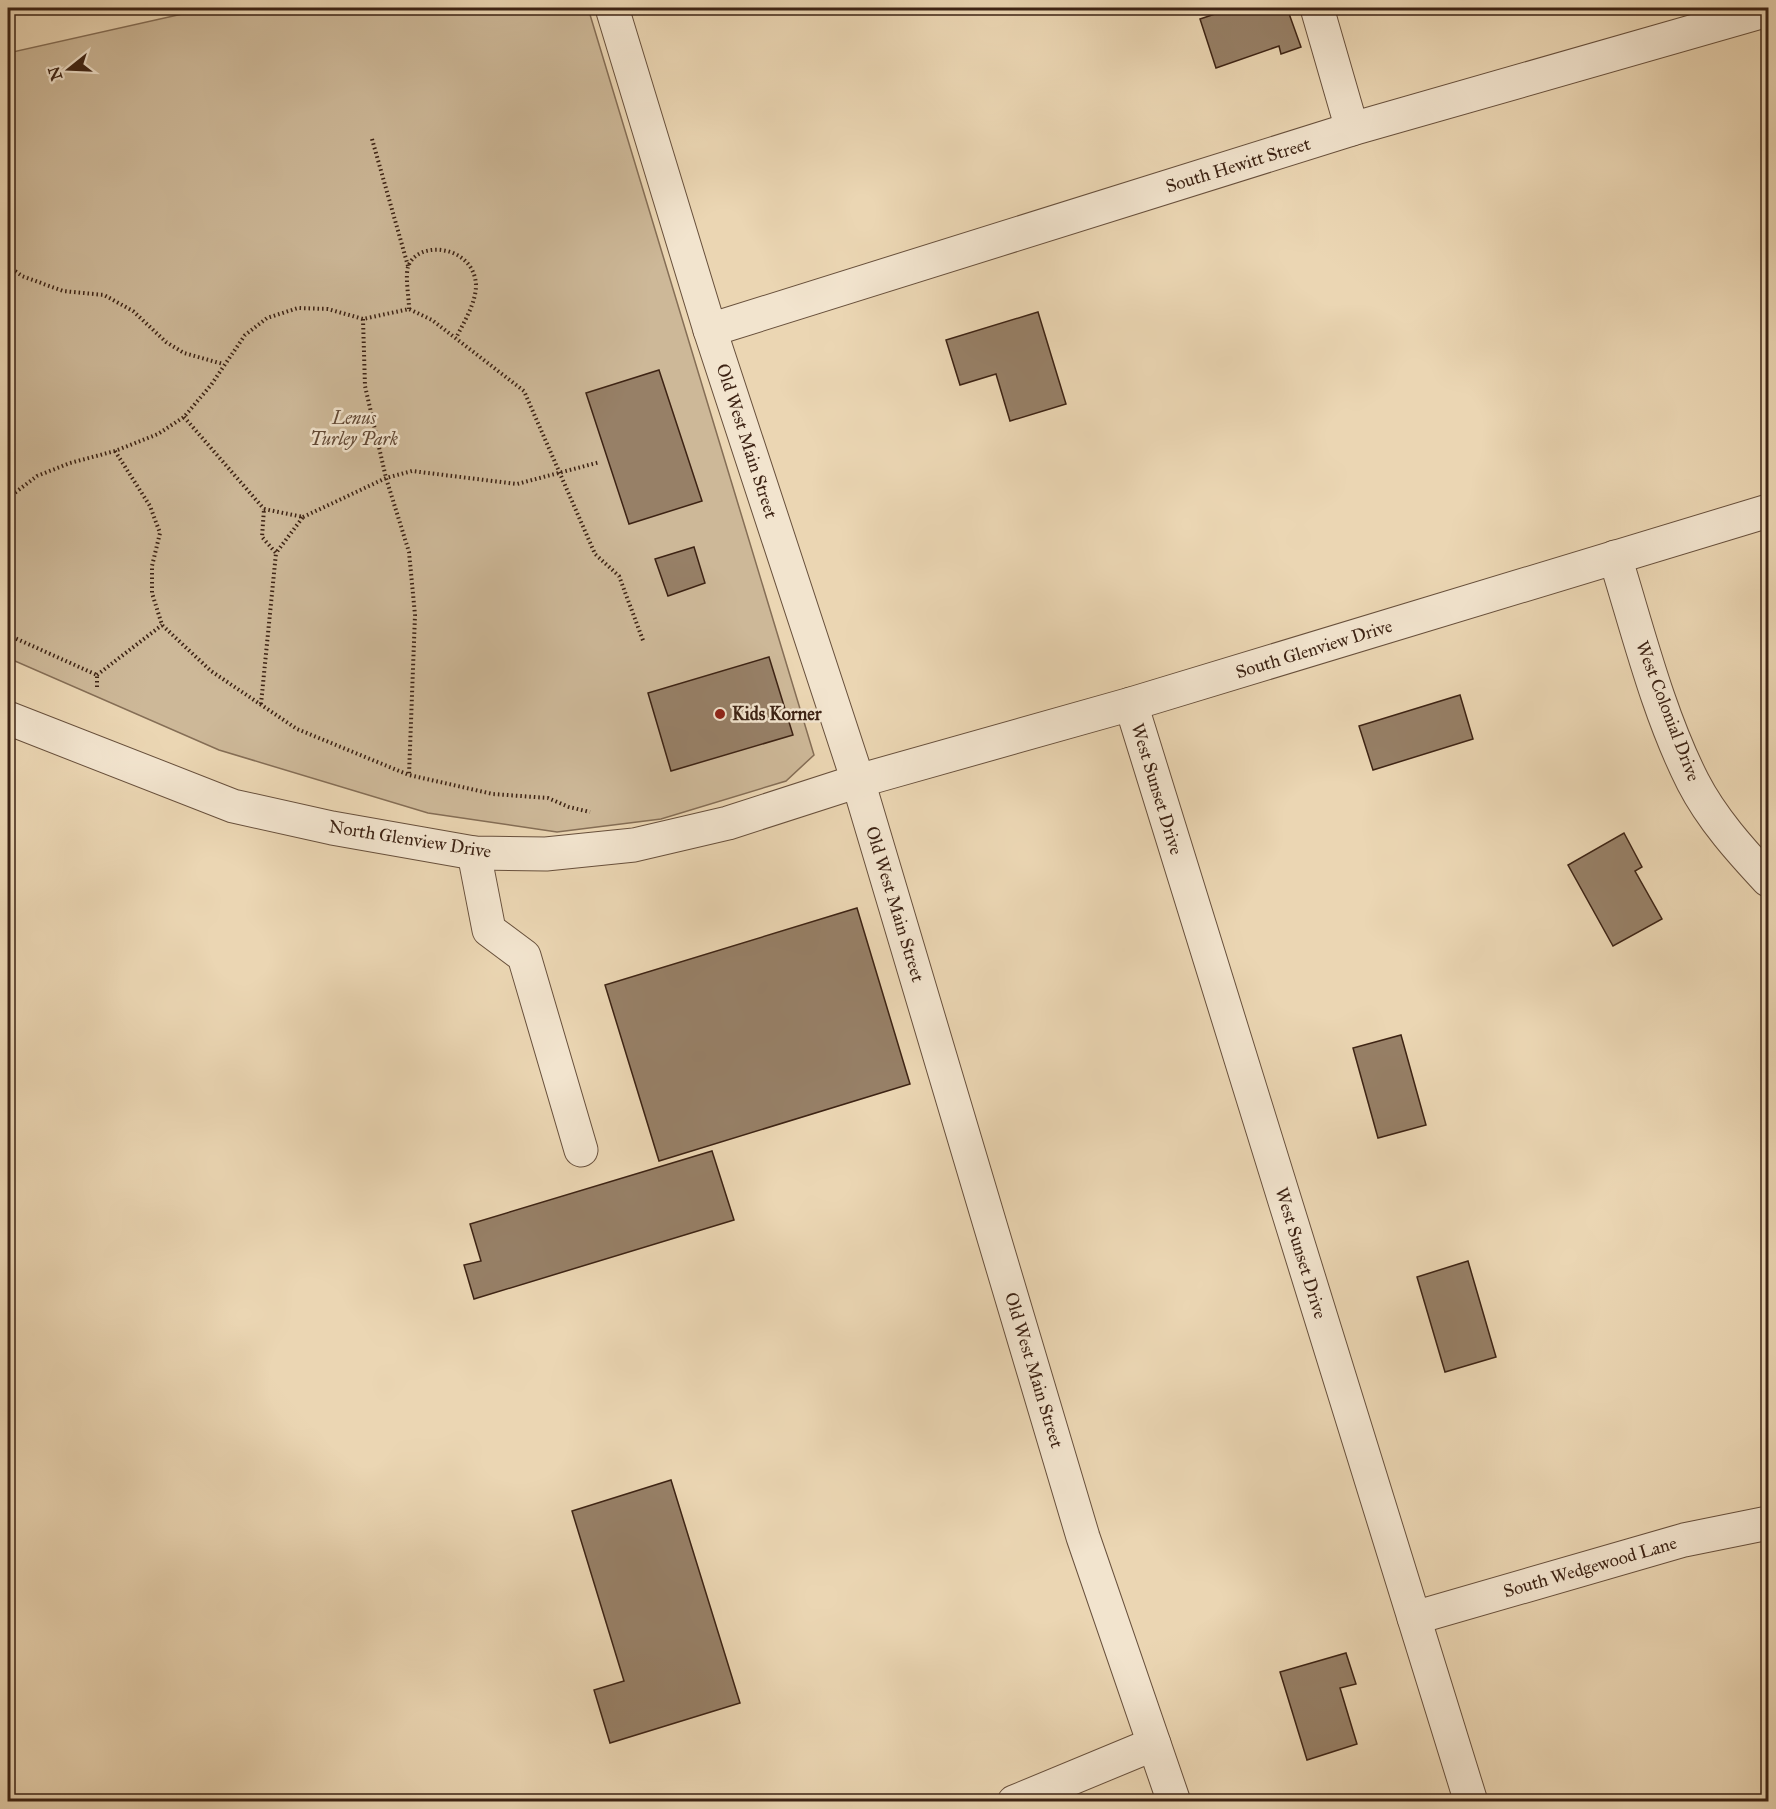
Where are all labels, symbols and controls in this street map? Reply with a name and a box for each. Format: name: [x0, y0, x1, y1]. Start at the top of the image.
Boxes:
north arrow: [39, 39, 99, 99]
text: N: [44, 64, 66, 83]
street label: South Hewitt Street: [1163, 132, 1314, 197]
street label: Old West Main Street: [712, 361, 783, 522]
park label: Lenus Turley Park: [310, 407, 398, 450]
street label: South Glenview Drive: [1233, 615, 1395, 683]
street label: West Colonial Drive: [1631, 638, 1705, 784]
place label: Kids Korner: [732, 703, 823, 725]
marker: Kids Korner: [713, 707, 727, 721]
street label: West Sunset Drive: [1127, 721, 1187, 857]
street label: North Glenview Drive: [327, 815, 493, 863]
street label: Old West Main Street: [861, 824, 929, 985]
street label: West Sunset Drive: [1271, 1185, 1331, 1321]
street label: Old West Main Street: [1000, 1290, 1068, 1451]
street label: South Wedgewood Lane: [1501, 1532, 1679, 1603]

